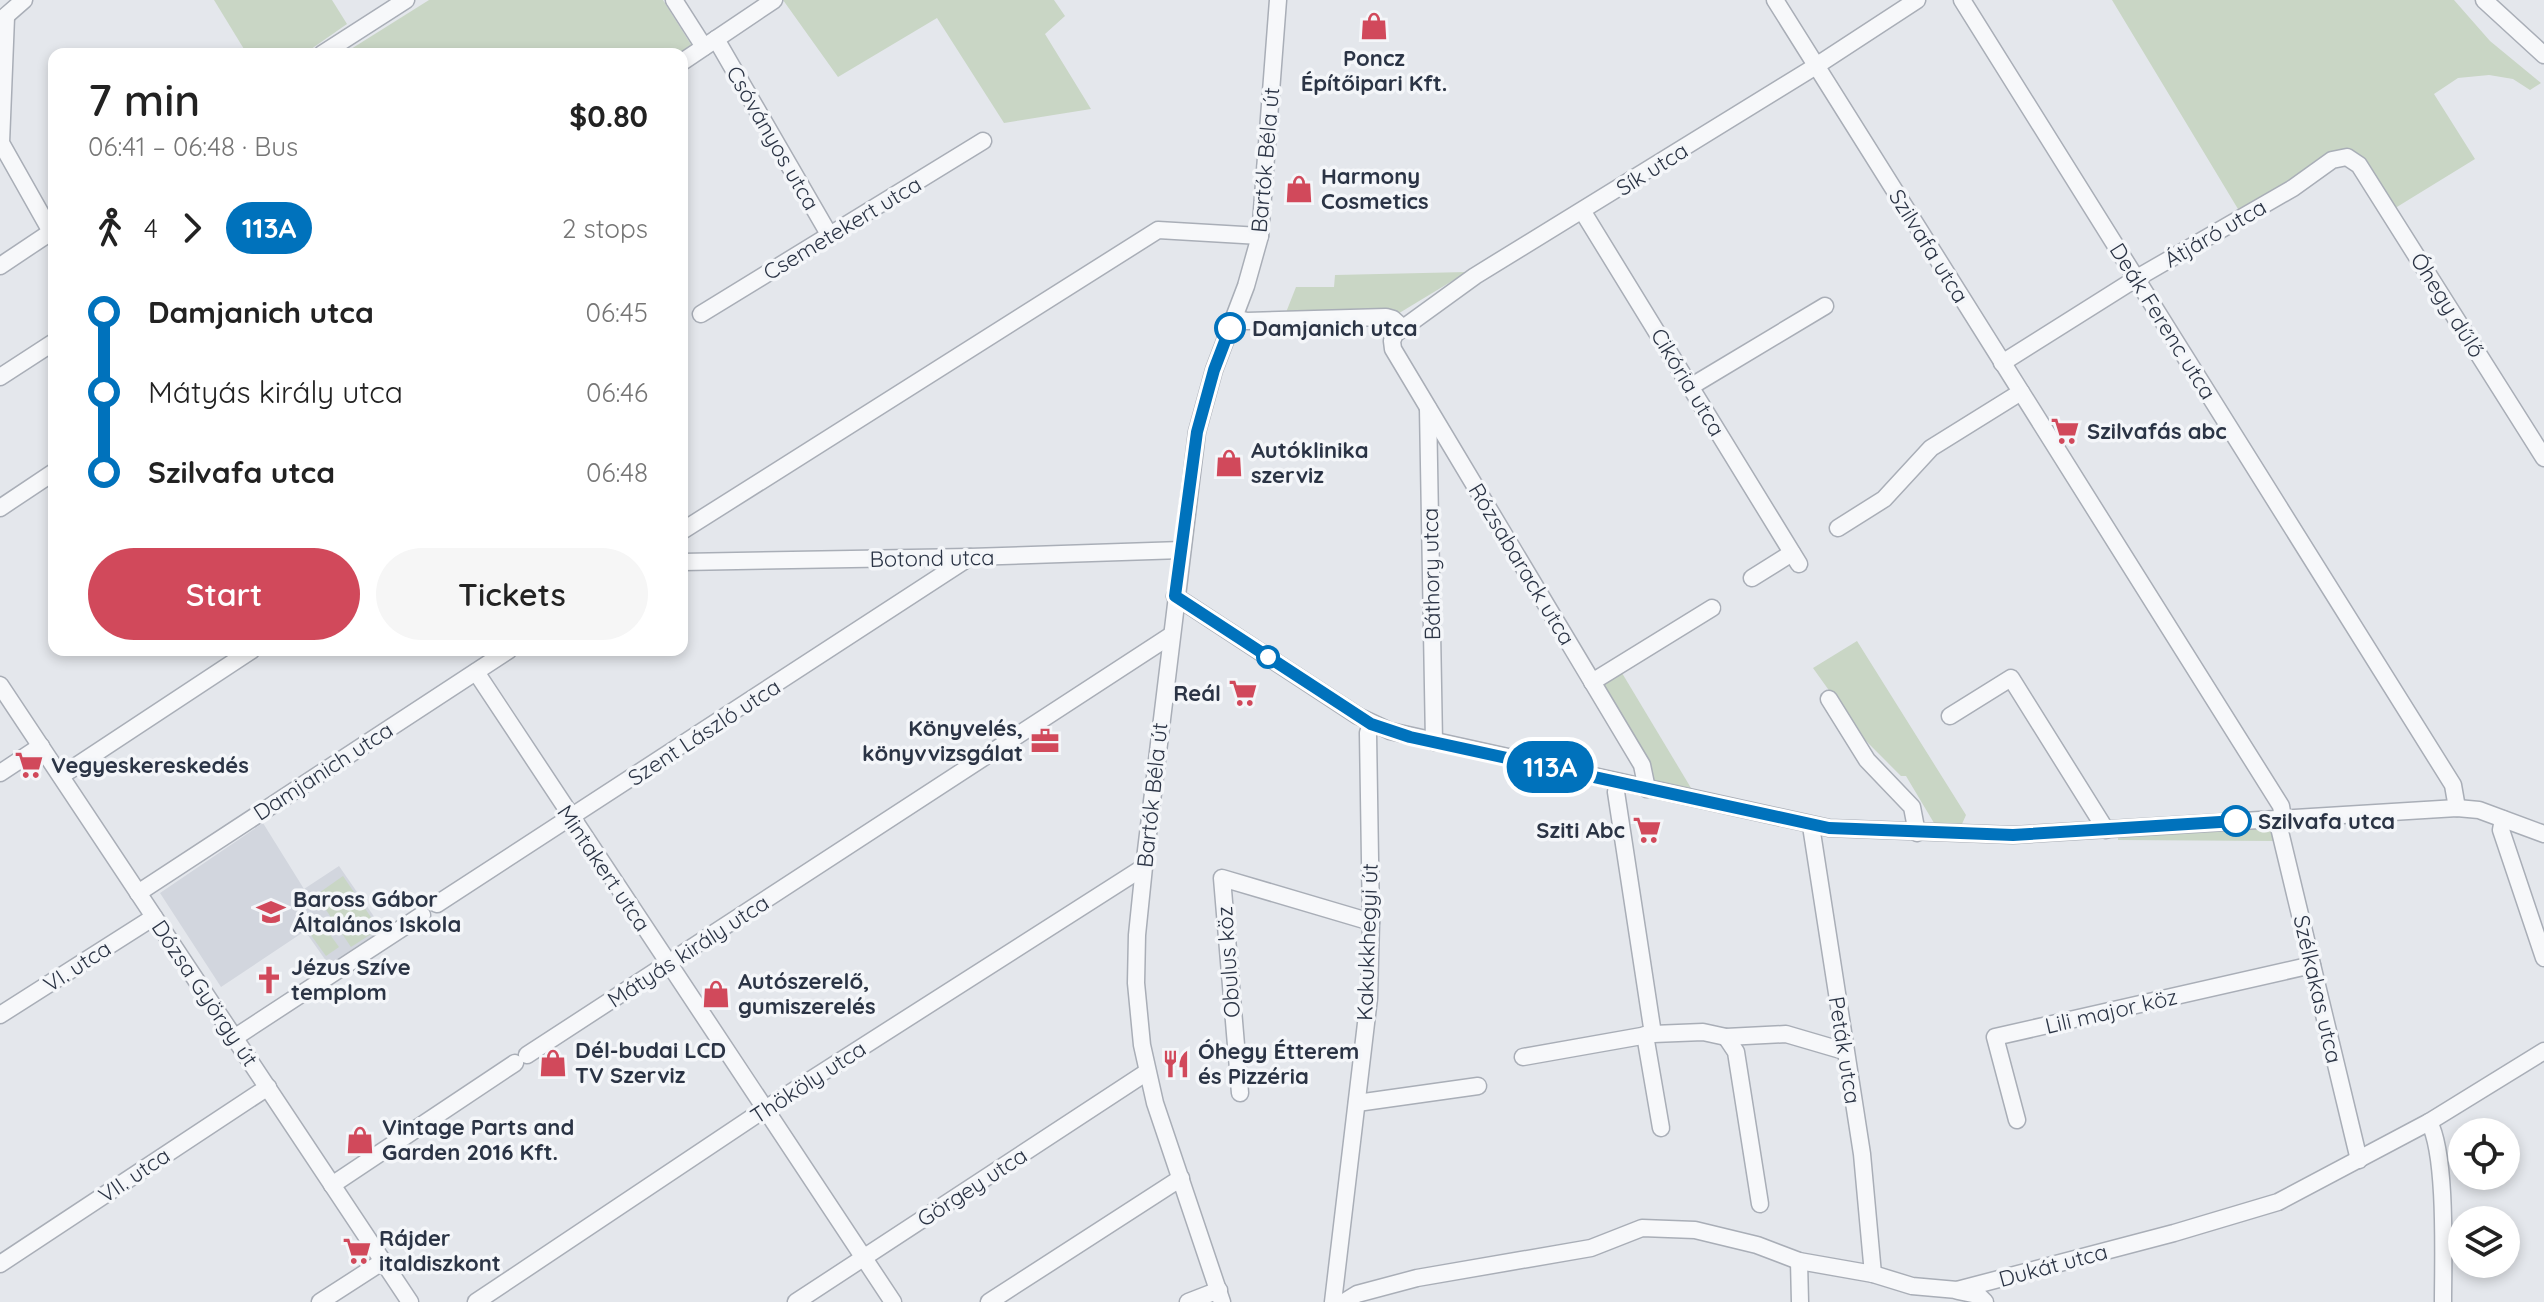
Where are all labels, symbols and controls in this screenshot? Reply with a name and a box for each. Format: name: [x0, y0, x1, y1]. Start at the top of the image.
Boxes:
shop icon: Poncz Építőipari Kft.: [1359, 11, 1389, 41]
place label: Poncz Építőipari Kft.: [1301, 44, 1447, 97]
street label: Csóványos utca: [720, 61, 826, 215]
text: 7 min: [88, 72, 200, 127]
street label: Bartók Béla út: [1245, 86, 1285, 234]
text: $0.80: [569, 97, 648, 135]
text: 06:41 – 06:48 · Bus: [88, 130, 298, 163]
street label: Sík utca: [1611, 136, 1693, 202]
place label: Harmony Cosmetics: [1321, 162, 1429, 215]
street label: Csemetekert utca: [758, 170, 926, 286]
shop icon: Harmony Cosmetics: [1284, 174, 1314, 204]
street label: Szilvafa utca: [1883, 184, 1975, 308]
street label: Átjáró utca: [2159, 193, 2271, 273]
icon: walk: [88, 206, 132, 250]
icon: forward: [170, 206, 214, 250]
text: 113A: [242, 210, 296, 245]
text: 4: [144, 212, 158, 245]
text: 2 stops: [562, 212, 648, 245]
street label: Deák Ferenc utca: [2104, 238, 2222, 404]
street label: Óhegy dűlő: [2405, 247, 2491, 363]
text: Damjanich utca: [148, 293, 374, 331]
text: 06:45: [586, 296, 648, 329]
marker: Damjanich utca: [1215, 313, 1245, 343]
place label: Damjanich utca: [1252, 314, 1418, 342]
street label: Cikória utca: [1645, 323, 1731, 441]
text: Mátyás király utca: [148, 373, 403, 411]
text: 06:46: [586, 376, 648, 409]
supermarket icon: Szilvafás abc: [2050, 416, 2080, 446]
place label: Szilvafás abc: [2087, 417, 2227, 445]
place label: Autóklinika szerviz: [1251, 436, 1369, 489]
shop icon: Autóklinika szerviz: [1214, 448, 1244, 478]
text: Szilvafa utca: [148, 453, 335, 491]
text: 06:48: [586, 456, 648, 489]
street label: Rózsabarack utca: [1463, 478, 1581, 650]
street label: Báthory utca: [1416, 508, 1446, 640]
street label: Botond utca: [869, 543, 995, 573]
button: Start: [88, 548, 360, 640]
button: Tickets: [376, 548, 648, 640]
unlabelled marker: [1257, 646, 1279, 668]
street label: Szent László utca: [623, 672, 785, 792]
supermarket icon: Reál: [1228, 678, 1258, 708]
place label: Reál: [1173, 679, 1221, 707]
place label: Könyvelés, könyvvizsgálat: [862, 714, 1023, 767]
street label: Damjanich utca: [248, 716, 398, 826]
street label: Bartók Béla út: [1130, 721, 1174, 869]
office icon: Könyvelés, könyvvizsgálat: [1030, 726, 1060, 756]
line badge: 113A: [1494, 741, 1606, 793]
text: 113A: [1523, 749, 1577, 784]
supermarket icon: Vegyeskereskedés: [14, 750, 44, 780]
place label: Vegyeskereskedés: [51, 751, 249, 779]
street label: Mintakert utca: [551, 799, 657, 937]
marker: Szilvafa utca: [2221, 806, 2251, 836]
place label: Szilvafa utca: [2258, 807, 2395, 835]
supermarket icon: Sziti Abc: [1632, 815, 1662, 845]
place label: Sziti Abc: [1536, 816, 1625, 844]
street label: Kakukkhegyi út: [1350, 863, 1384, 1021]
place label: Baross Gábor Általános Iskola: [293, 885, 461, 938]
street label: Mátyás király utca: [602, 888, 774, 1014]
school or university icon: Baross Gábor Általános Iskola: [256, 897, 286, 927]
street label: Obulus köz: [1210, 905, 1246, 1019]
street label: Szélkakas utca: [2287, 912, 2349, 1066]
street label: Dózsa György út: [146, 914, 264, 1072]
street label: VI. utca: [38, 934, 116, 998]
place label: Jézus Szíve templom: [291, 953, 411, 1006]
church icon: Jézus Szíve templom: [254, 965, 284, 995]
place label: Autószerelő, gumiszerelés: [738, 967, 876, 1020]
shop icon: Autószerelő, gumiszerelés: [701, 979, 731, 1009]
street label: Lili major köz: [2042, 982, 2180, 1040]
street label: Peták utca: [1823, 994, 1867, 1106]
street label: Thököly utca: [745, 1034, 871, 1130]
place label: Dél-budai LCD TV Szerviz: [575, 1036, 726, 1089]
place label: Óhegy Étterem és Pizzéria: [1198, 1037, 1359, 1090]
shop icon: Dél-budai LCD TV Szerviz: [538, 1048, 568, 1078]
restaurant icon: Óhegy Étterem és Pizzéria: [1161, 1049, 1191, 1079]
place label: Vintage Parts and Garden 2016 Kft.: [382, 1113, 574, 1166]
map controls: [2448, 1118, 2520, 1278]
button: locate: [2448, 1118, 2520, 1190]
shop icon: Vintage Parts and Garden 2016 Kft.: [345, 1125, 375, 1155]
street label: VII. utca: [93, 1141, 175, 1209]
street label: Görgey utca: [912, 1141, 1032, 1233]
button: layers: [2448, 1206, 2520, 1278]
place label: Rájder italdiszkont: [379, 1224, 501, 1277]
supermarket icon: Rájder italdiszkont: [342, 1236, 372, 1266]
street label: Dukát utca: [1996, 1237, 2110, 1293]

